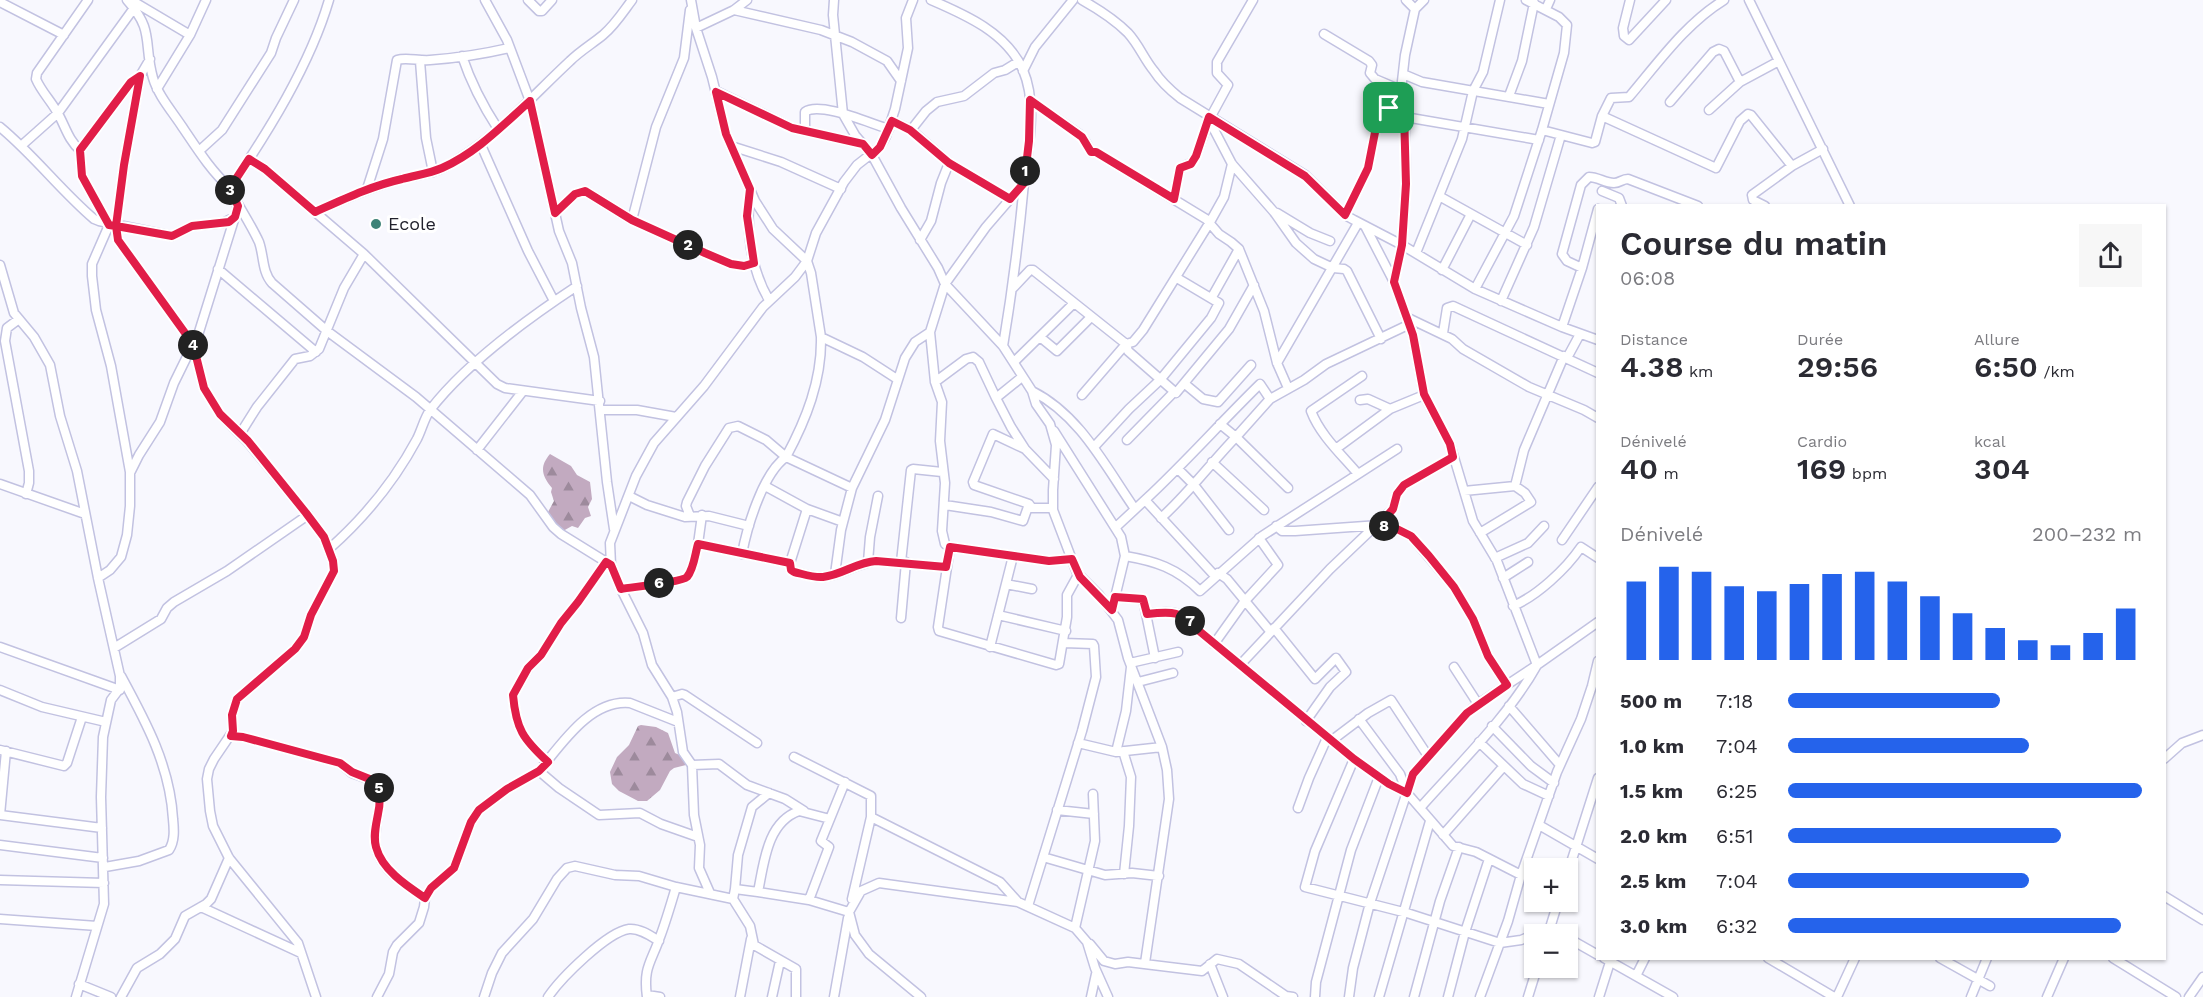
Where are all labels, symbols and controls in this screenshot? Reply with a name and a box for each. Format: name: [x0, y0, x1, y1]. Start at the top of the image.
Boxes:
pin: [1363, 82, 1414, 133]
icon: arrive: [1372, 91, 1405, 124]
pin: 1: [1010, 156, 1040, 186]
text: 1: [1022, 161, 1028, 180]
pin: 3: [215, 175, 245, 205]
text: 3: [225, 180, 235, 199]
place label: Ecole: [388, 213, 436, 234]
marker: Ecole: [369, 217, 383, 231]
text: Course du matin: [1620, 224, 1887, 263]
button: share: [2079, 224, 2142, 287]
pin: 2: [673, 230, 703, 260]
text: 2: [683, 235, 693, 254]
text: 06:08: [1620, 266, 1675, 290]
pin: 4: [178, 330, 208, 360]
text: Distance: [1620, 330, 1688, 349]
text: Durée: [1797, 330, 1843, 349]
text: Allure: [1974, 330, 2020, 349]
text: 4: [188, 335, 198, 354]
text: 4.38: [1620, 349, 1684, 384]
text: 29:56: [1797, 349, 1878, 384]
text: 6:50: [1974, 349, 2038, 384]
text: km: [1684, 362, 1713, 381]
text: /km: [2038, 362, 2075, 381]
text: Dénivelé: [1620, 432, 1687, 451]
text: Cardio: [1797, 432, 1847, 451]
text: kcal: [1974, 432, 2006, 451]
text: 40: [1620, 451, 1658, 486]
text: 169: [1797, 451, 1846, 486]
text: 304: [1974, 451, 2030, 486]
text: m: [1658, 464, 1679, 483]
text: bpm: [1846, 464, 1887, 483]
pin: 8: [1369, 511, 1399, 541]
text: 8: [1379, 516, 1389, 535]
text: Dénivelé: [1620, 522, 1703, 546]
text: 200–232 m: [2032, 522, 2142, 546]
pin: 6: [644, 568, 674, 598]
text: 6: [654, 573, 664, 592]
pin: 7: [1175, 606, 1205, 636]
text: 7: [1185, 611, 1195, 630]
text: 500 m: [1620, 689, 1682, 713]
text: 7:18: [1716, 689, 1753, 713]
text: 1.0 km: [1620, 734, 1684, 758]
text: 7:04: [1716, 734, 1758, 758]
pin: 5: [364, 773, 394, 803]
text: 5: [374, 778, 384, 797]
text: 1.5 km: [1620, 779, 1683, 803]
text: 6:25: [1716, 779, 1757, 803]
text: 2.0 km: [1620, 824, 1687, 848]
text: 6:51: [1716, 824, 1754, 848]
map controls: [1524, 858, 1578, 978]
button: +: [1524, 858, 1578, 912]
text: 2.5 km: [1620, 869, 1686, 893]
text: 7:04: [1716, 869, 1758, 893]
text: 3.0 km: [1620, 914, 1687, 938]
text: 6:32: [1716, 914, 1757, 938]
button: −: [1524, 924, 1578, 978]

